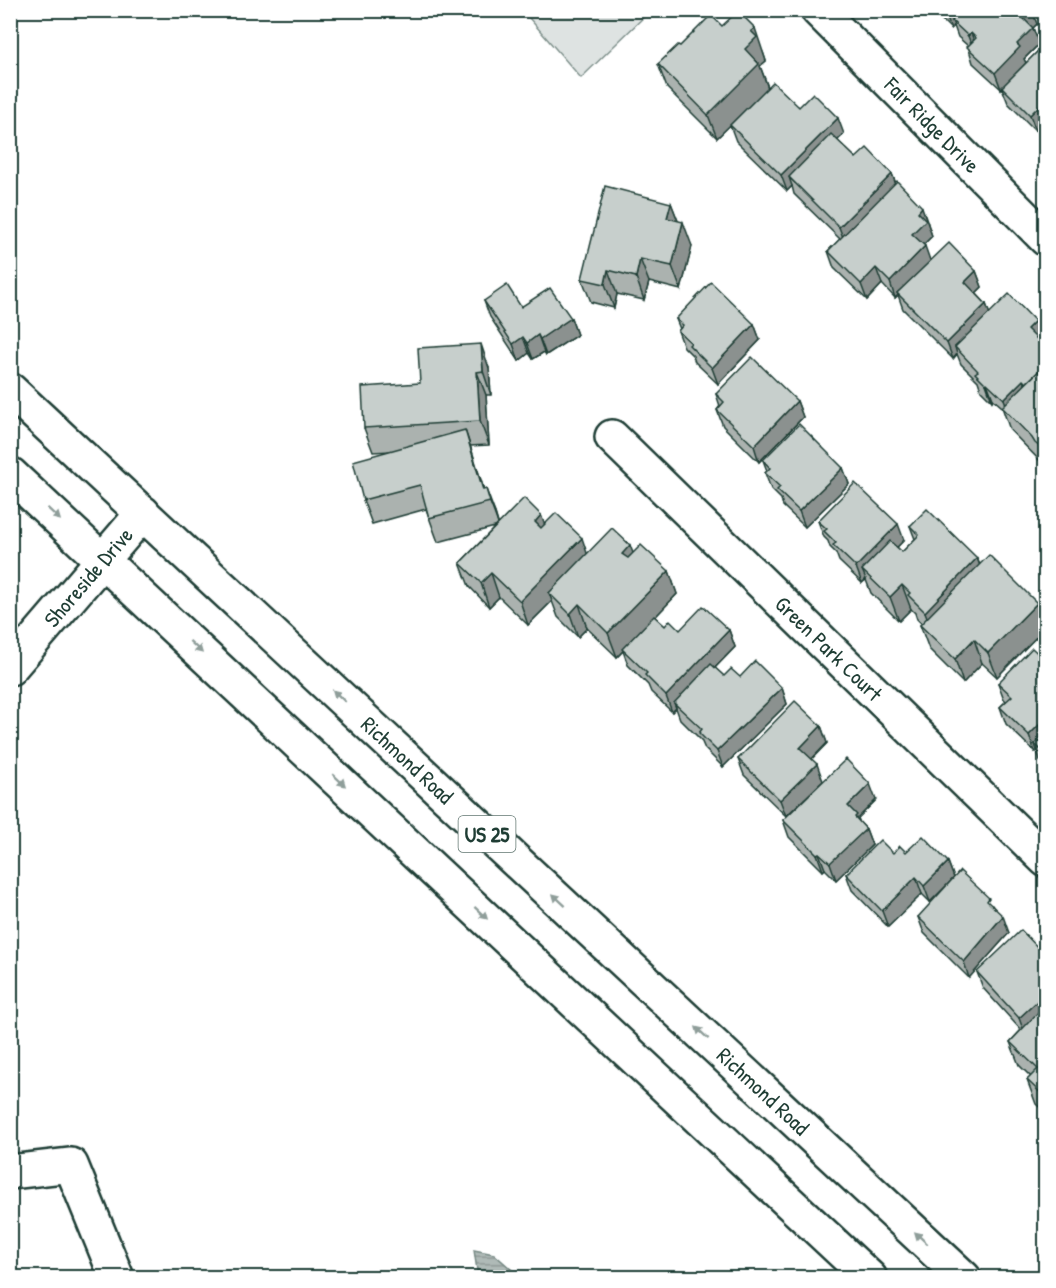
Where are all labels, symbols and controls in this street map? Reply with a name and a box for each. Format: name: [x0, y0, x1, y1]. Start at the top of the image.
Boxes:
street label: Fair Ridge Drive: [877, 70, 987, 179]
one-way arrow: [46, 507, 61, 521]
street label: Shoreside Drive: [37, 520, 140, 633]
street label: Green Park Court: [769, 589, 890, 708]
one-way arrow: [189, 639, 203, 653]
one-way arrow: [332, 689, 347, 703]
street label: Richmond Road: [355, 709, 461, 811]
one-way arrow: [331, 773, 346, 787]
road number: US 25: [458, 816, 516, 852]
one-way arrow: [552, 894, 567, 907]
one-way arrow: [473, 906, 488, 919]
one-way arrow: [694, 1026, 709, 1040]
street label: Richmond Road: [710, 1040, 816, 1142]
one-way arrow: [914, 1231, 928, 1245]

